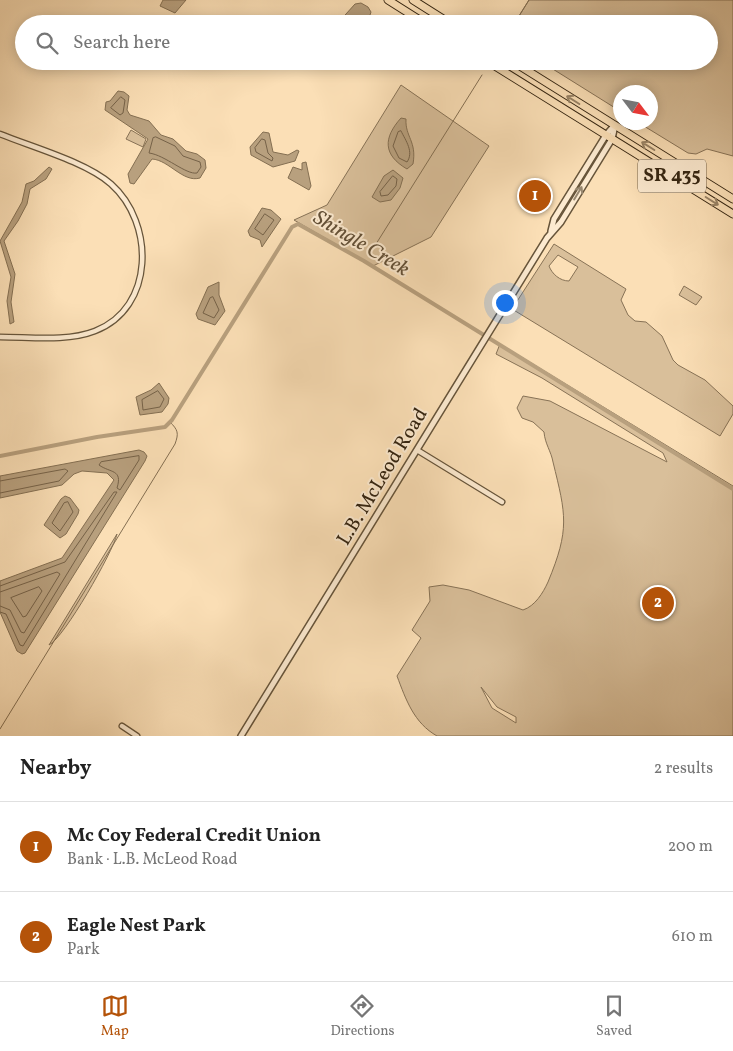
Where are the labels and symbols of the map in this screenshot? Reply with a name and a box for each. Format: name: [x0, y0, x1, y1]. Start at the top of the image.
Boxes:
north arrow: [613, 85, 658, 130]
one-way arrow: [567, 94, 581, 104]
one-way arrow: [642, 141, 656, 151]
road number: SR 435: [638, 160, 706, 192]
pin: 1: [519, 177, 551, 215]
one-way arrow: [574, 187, 584, 201]
one-way arrow: [705, 197, 719, 207]
water label: Shingle Creek: [307, 204, 415, 284]
your location: [492, 290, 518, 316]
street label: L.B. McLeod Road: [331, 403, 435, 551]
pin: 2: [642, 584, 674, 622]

